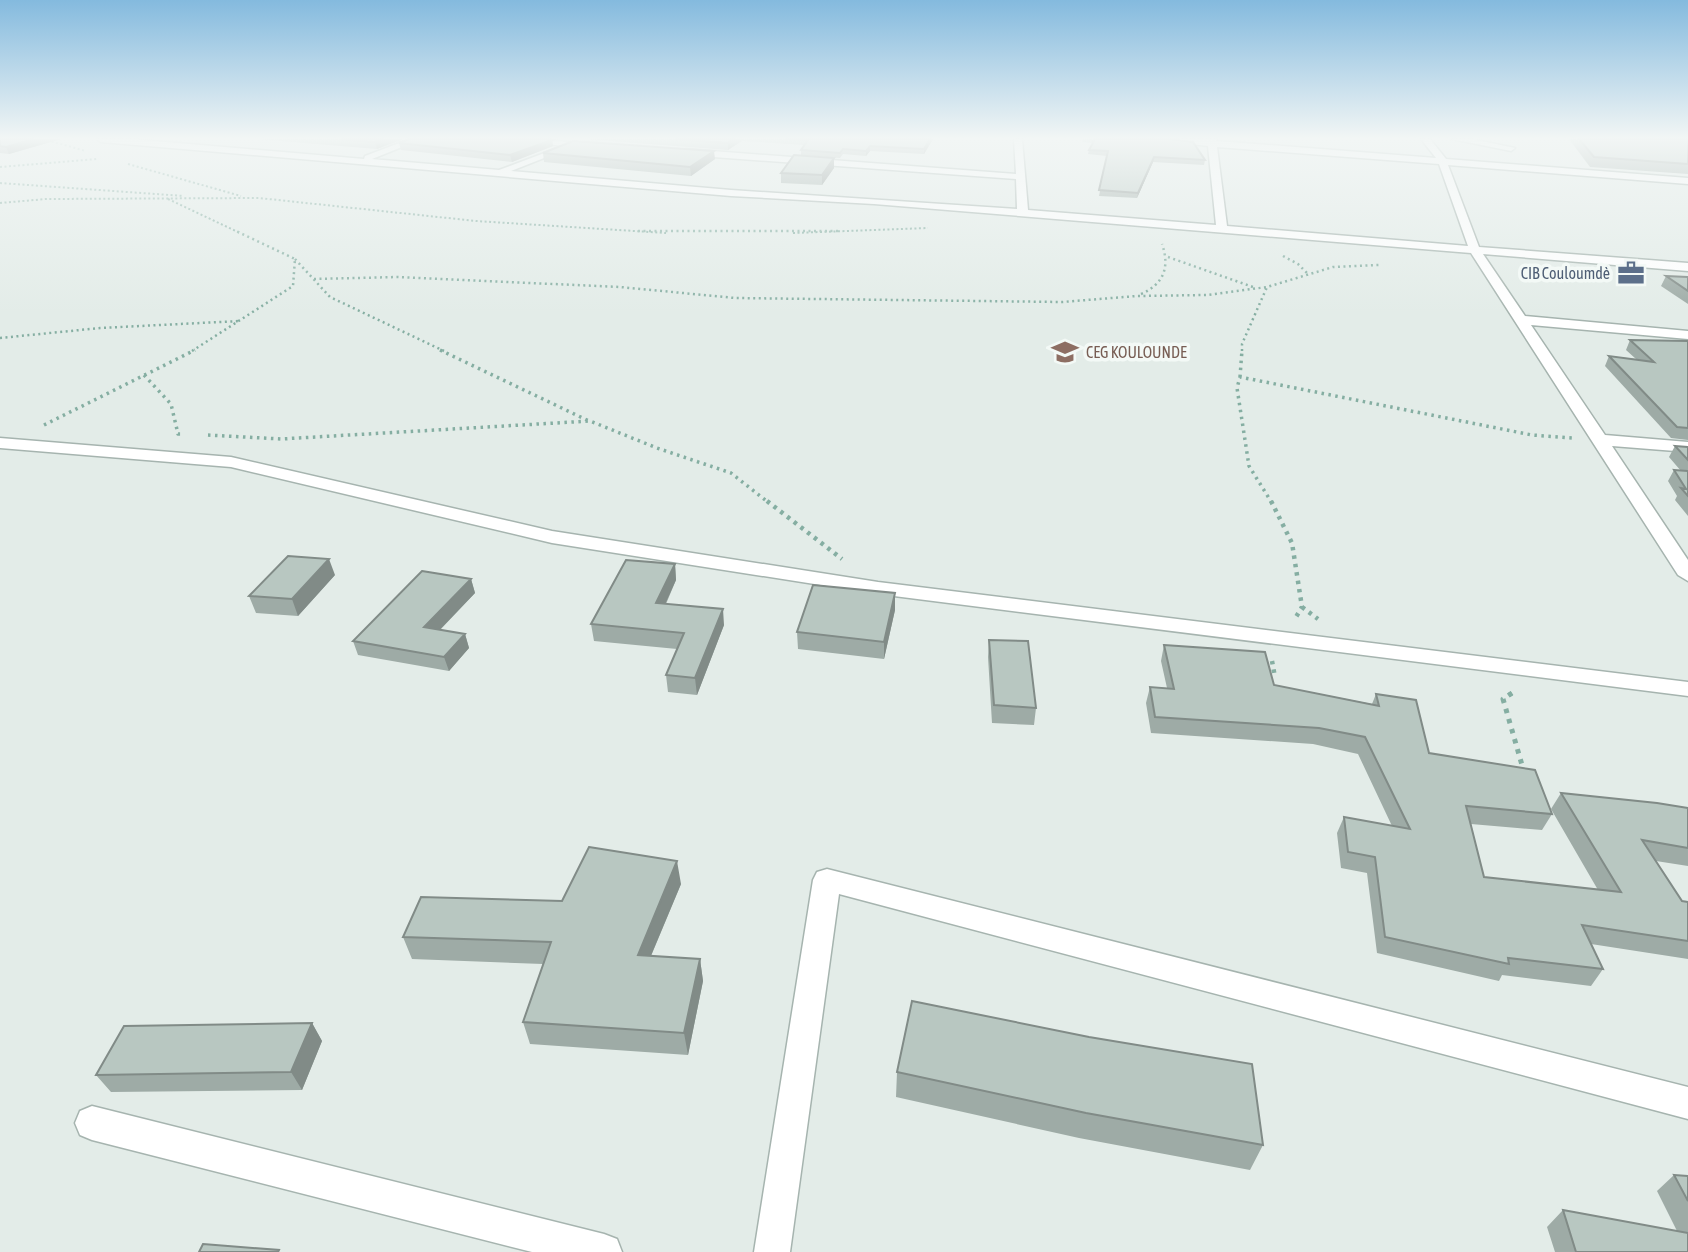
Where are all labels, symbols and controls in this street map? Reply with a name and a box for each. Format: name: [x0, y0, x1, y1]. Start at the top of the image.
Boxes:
office icon: CIB Couloumdè: [1616, 258, 1646, 288]
place label: CIB Couloumdè: [1521, 264, 1610, 282]
school or university icon: CEG KOULOUNDE: [1050, 337, 1080, 367]
place label: CEG KOULOUNDE: [1086, 343, 1187, 361]

